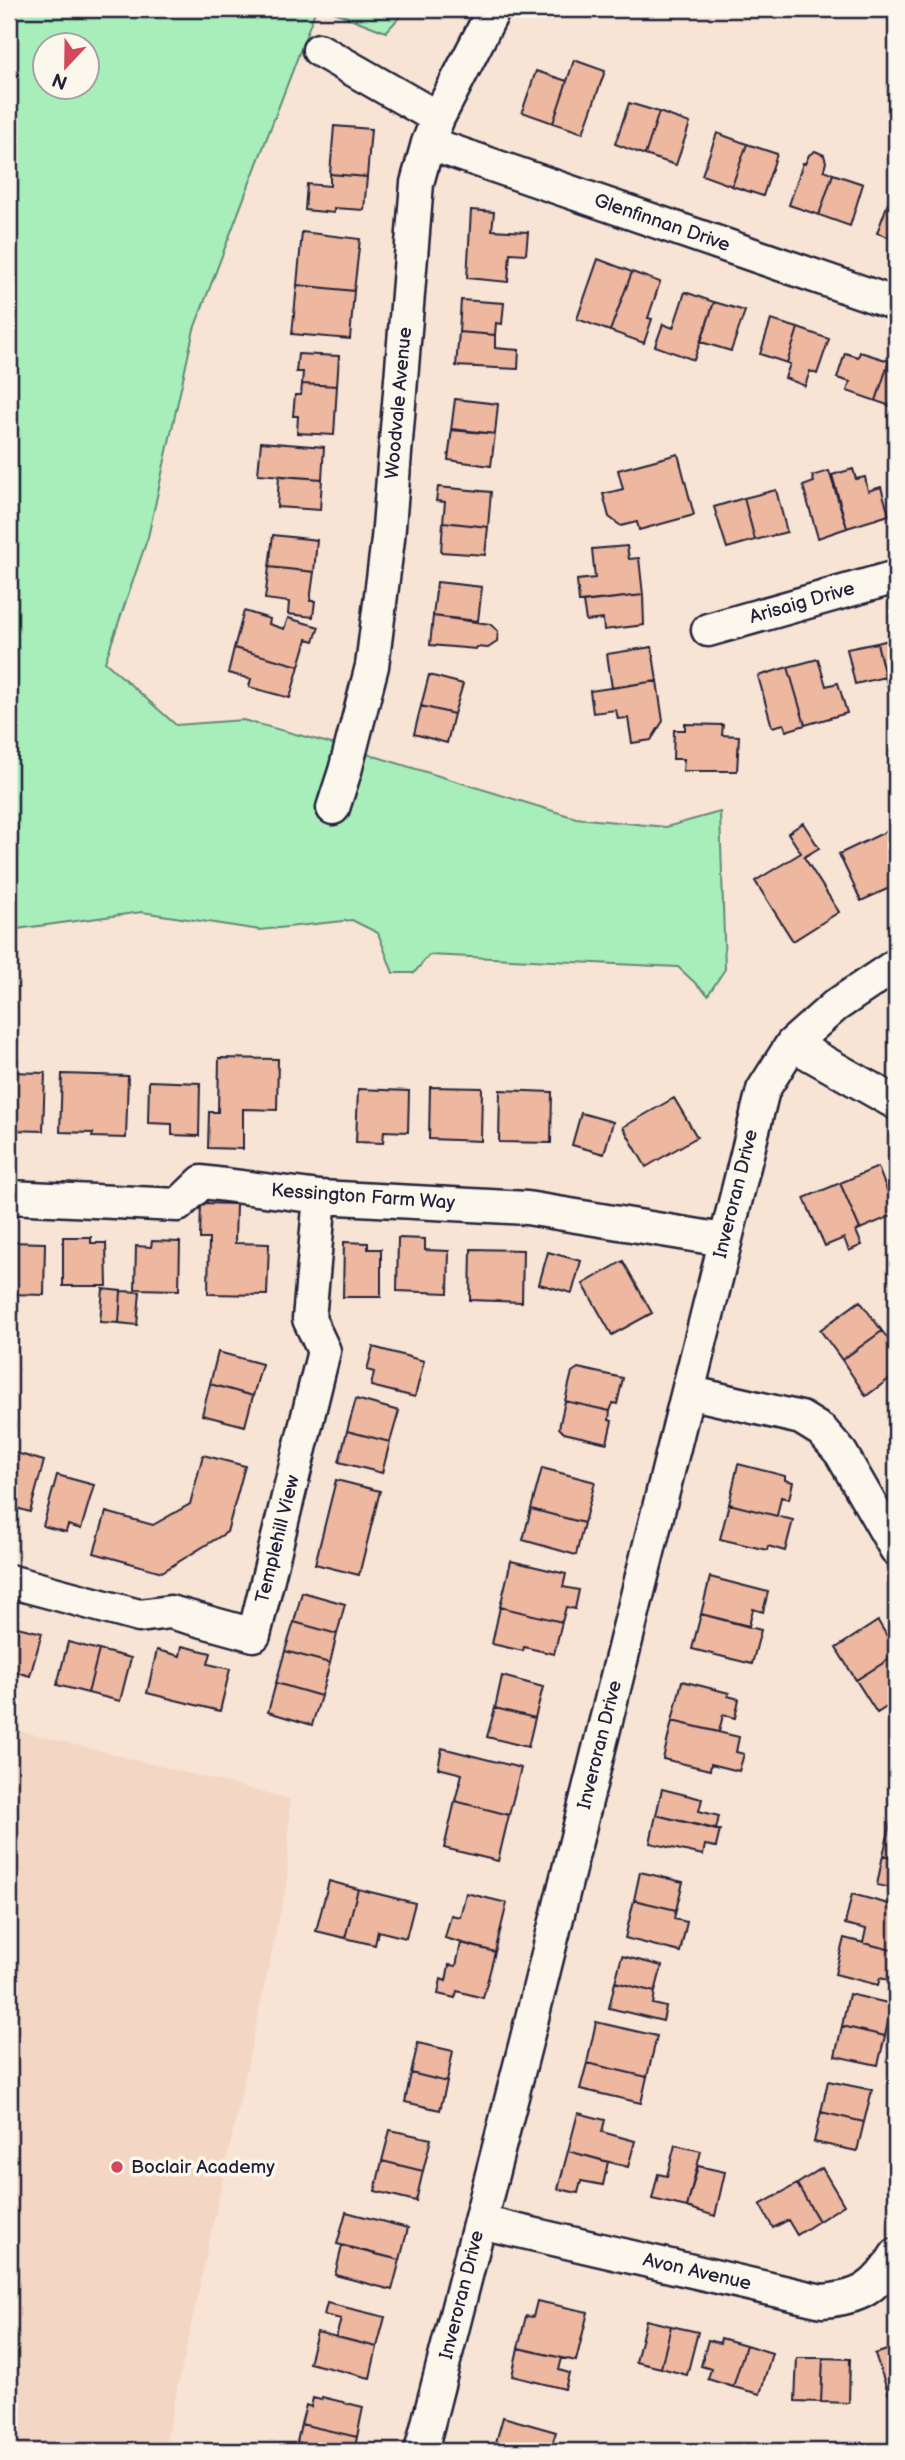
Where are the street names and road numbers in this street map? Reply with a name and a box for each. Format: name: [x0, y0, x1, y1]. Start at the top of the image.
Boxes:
street label: Glenfinnan Drive: [591, 189, 733, 257]
street label: Woodvale Avenue: [381, 326, 417, 480]
street label: Arisaig Drive: [747, 577, 857, 629]
street label: Inveroran Drive: [709, 1127, 763, 1261]
street label: Kessington Farm Way: [270, 1179, 456, 1215]
street label: Templehill View: [251, 1472, 305, 1605]
street label: Inveroran Drive: [573, 1678, 627, 1812]
street label: Inveroran Drive: [435, 2228, 489, 2362]
street label: Avon Avenue: [641, 2248, 753, 2296]

